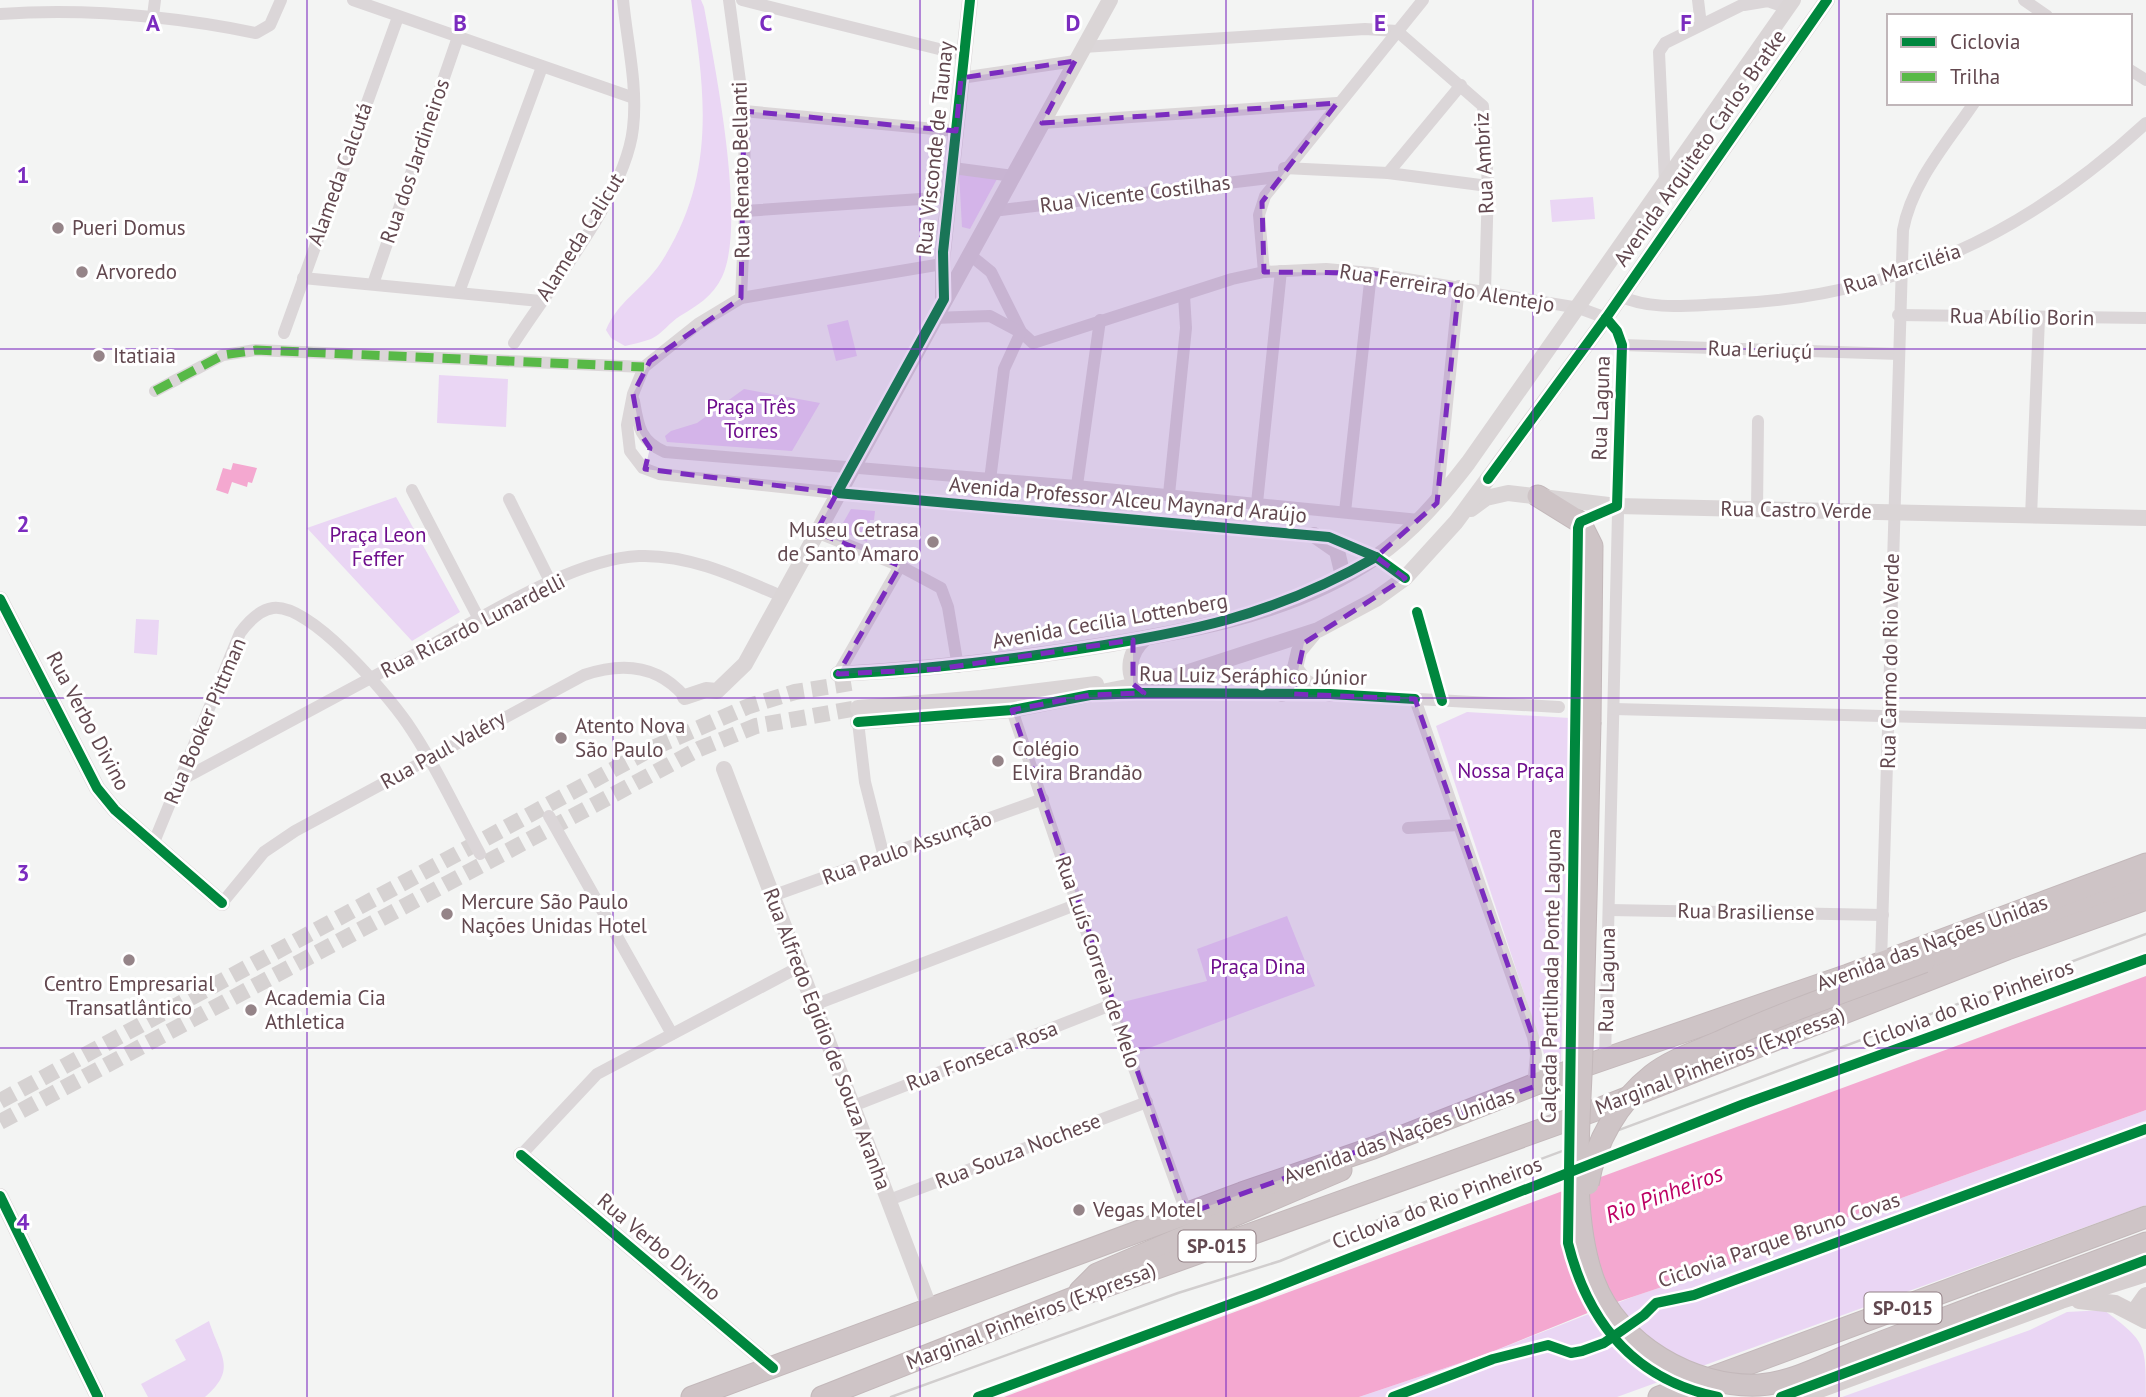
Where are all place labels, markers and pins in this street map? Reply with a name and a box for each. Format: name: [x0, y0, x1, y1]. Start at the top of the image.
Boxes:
place label: Pueri Domus: [72, 214, 186, 241]
marker: Pueri Domus: [50, 220, 66, 236]
place label: Arvoredo: [96, 258, 177, 285]
marker: Arvoredo: [74, 264, 90, 280]
place label: Itatiaia: [113, 342, 176, 369]
marker: Itatiaia: [91, 348, 107, 364]
place label: Museu Cetrasa de Santo Amaro: [777, 516, 919, 567]
marker: Museu Cetrasa de Santo Amaro: [925, 534, 941, 550]
place label: Atento Nova São Paulo: [575, 712, 685, 763]
marker: Atento Nova São Paulo: [553, 730, 569, 746]
place label: Colégio Elvira Brandão: [1012, 735, 1143, 786]
marker: Colégio Elvira Brandão: [990, 753, 1006, 769]
place label: Mercure São Paulo Nações Unidas Hotel: [461, 888, 647, 939]
marker: Mercure São Paulo Nações Unidas Hotel: [439, 906, 455, 922]
marker: Centro Empresarial Transatlântico: [121, 952, 137, 968]
place label: Centro Empresarial Transatlântico: [44, 970, 214, 1021]
place label: Academia Cia Athletica: [265, 984, 386, 1035]
marker: Academia Cia Athletica: [243, 1002, 259, 1018]
place label: Vegas Motel: [1092, 1196, 1202, 1223]
marker: Vegas Motel: [1071, 1202, 1087, 1218]

